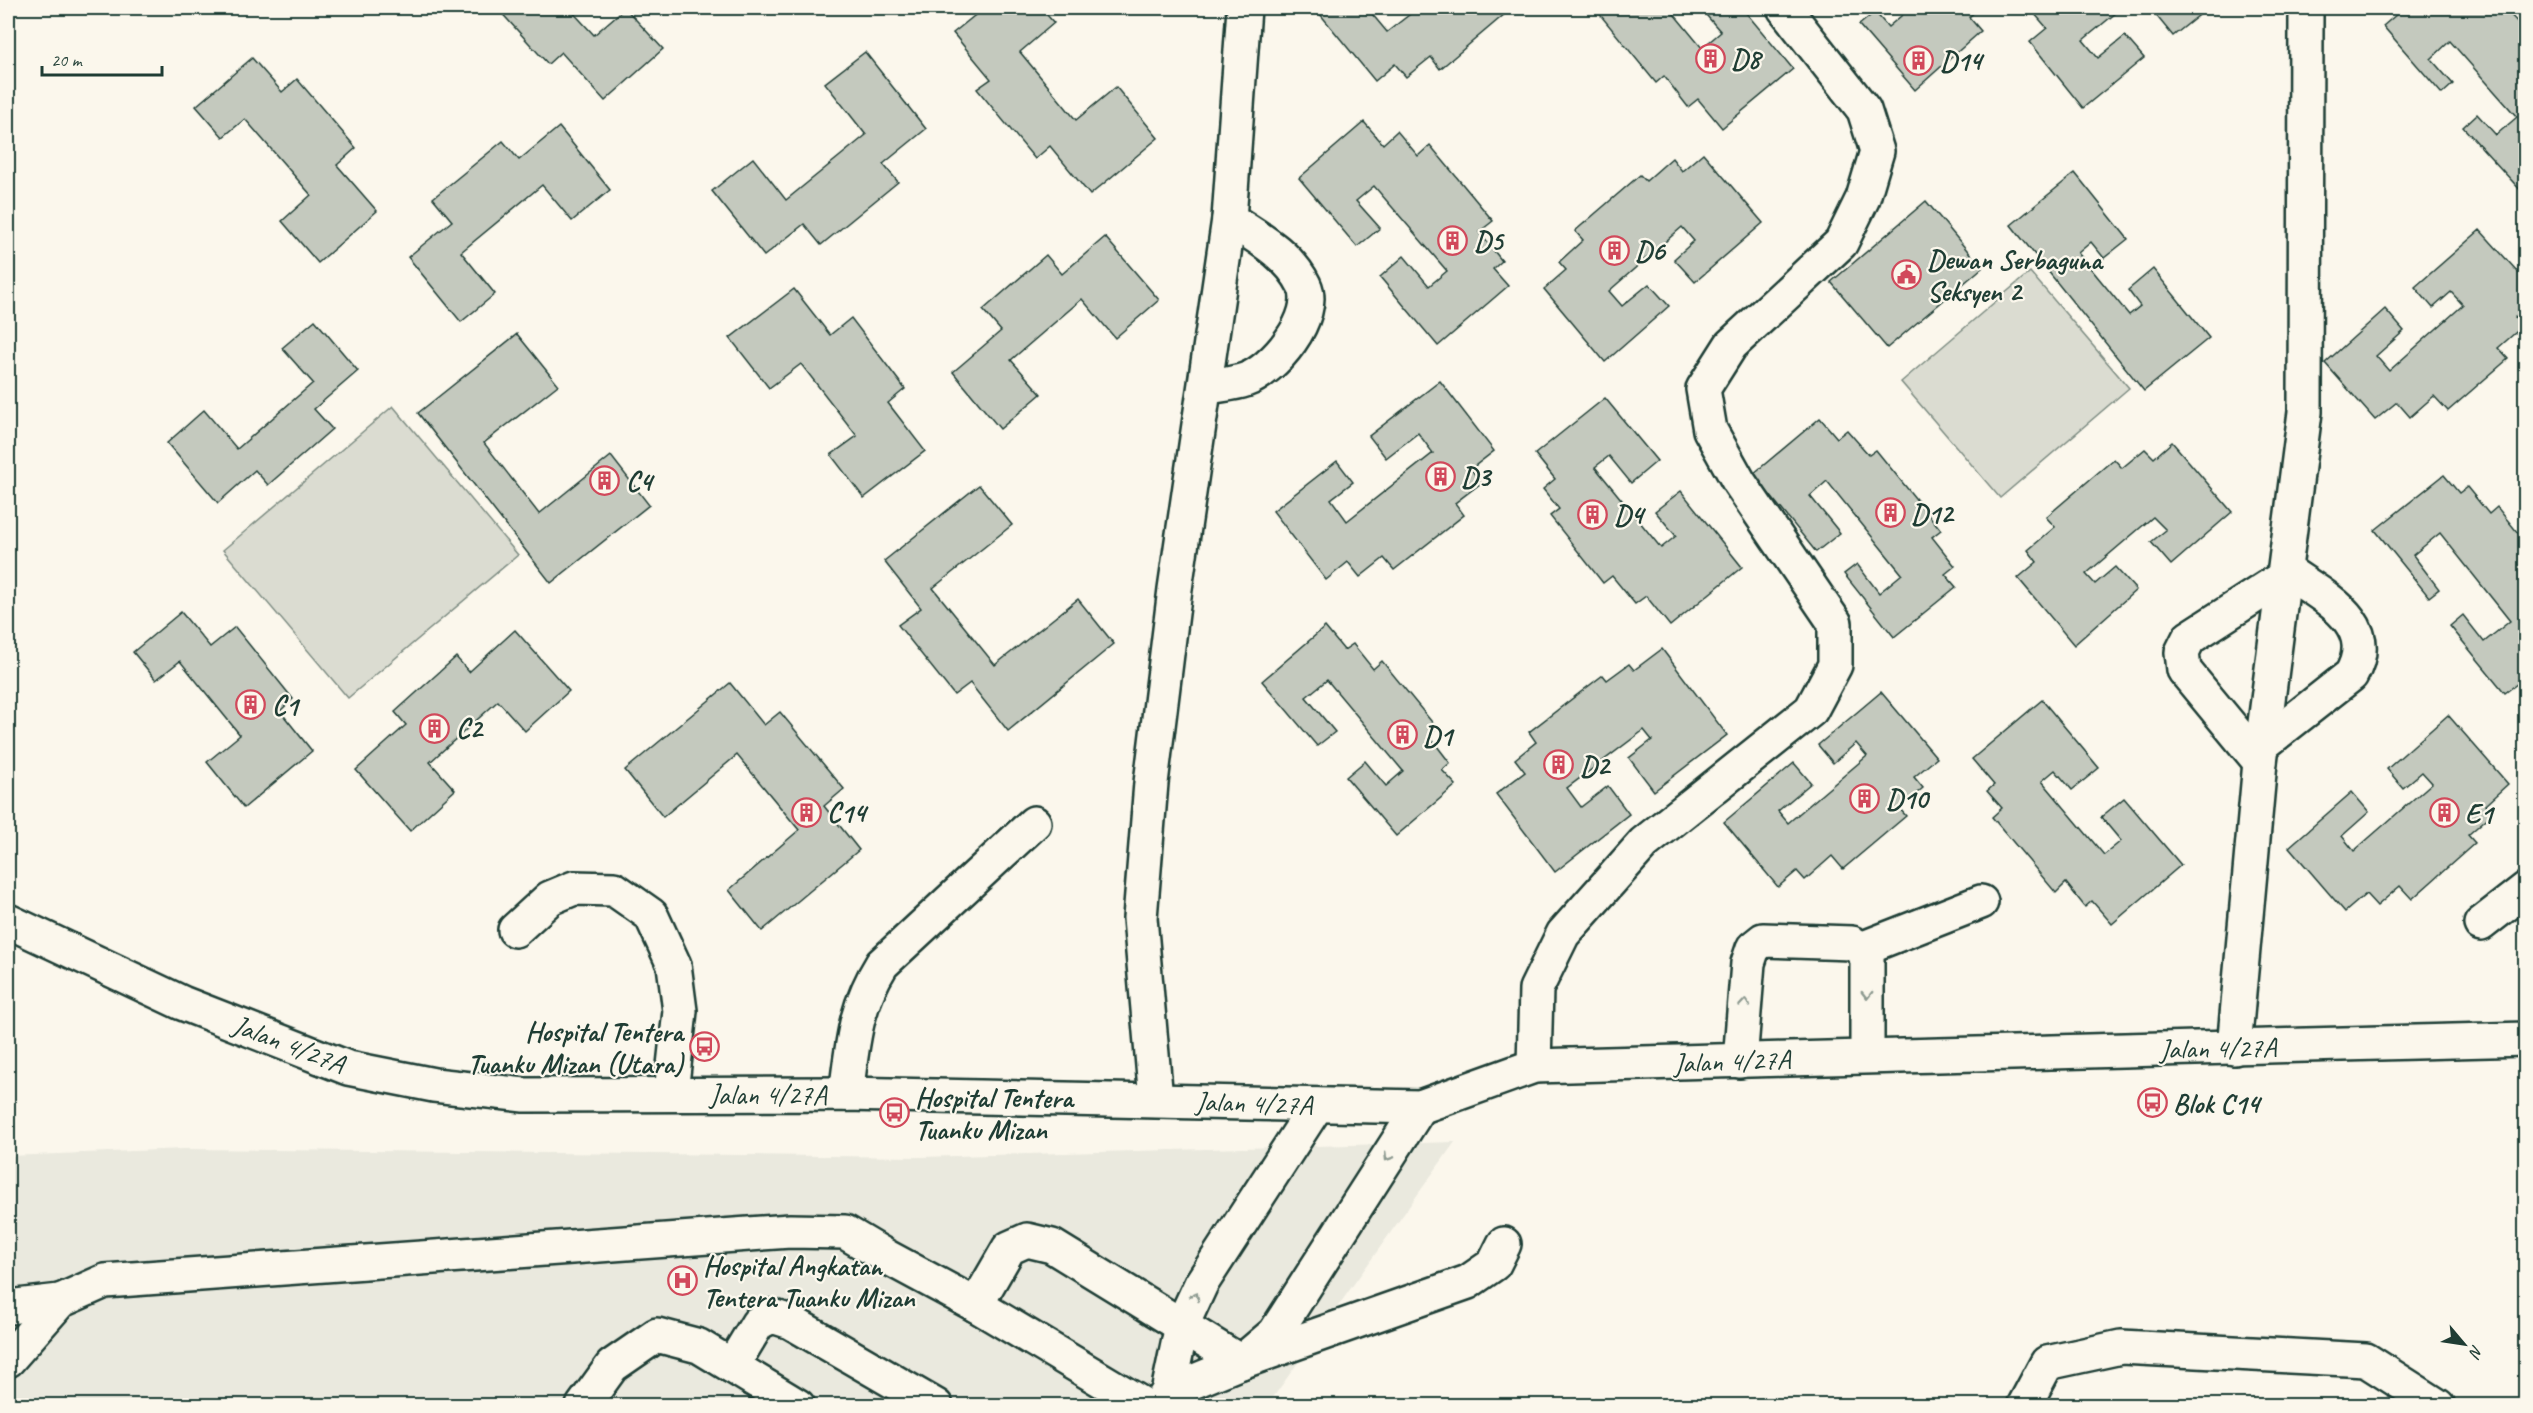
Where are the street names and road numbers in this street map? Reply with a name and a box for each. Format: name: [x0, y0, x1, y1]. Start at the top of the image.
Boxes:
street label: Jalan 4/27A: [226, 1006, 352, 1082]
street label: Jalan 4/27A: [2157, 1029, 2279, 1067]
street label: Jalan 4/27A: [1671, 1041, 1793, 1081]
street label: Jalan 4/27A: [708, 1077, 828, 1112]
street label: Jalan 4/27A: [1193, 1083, 1315, 1123]

